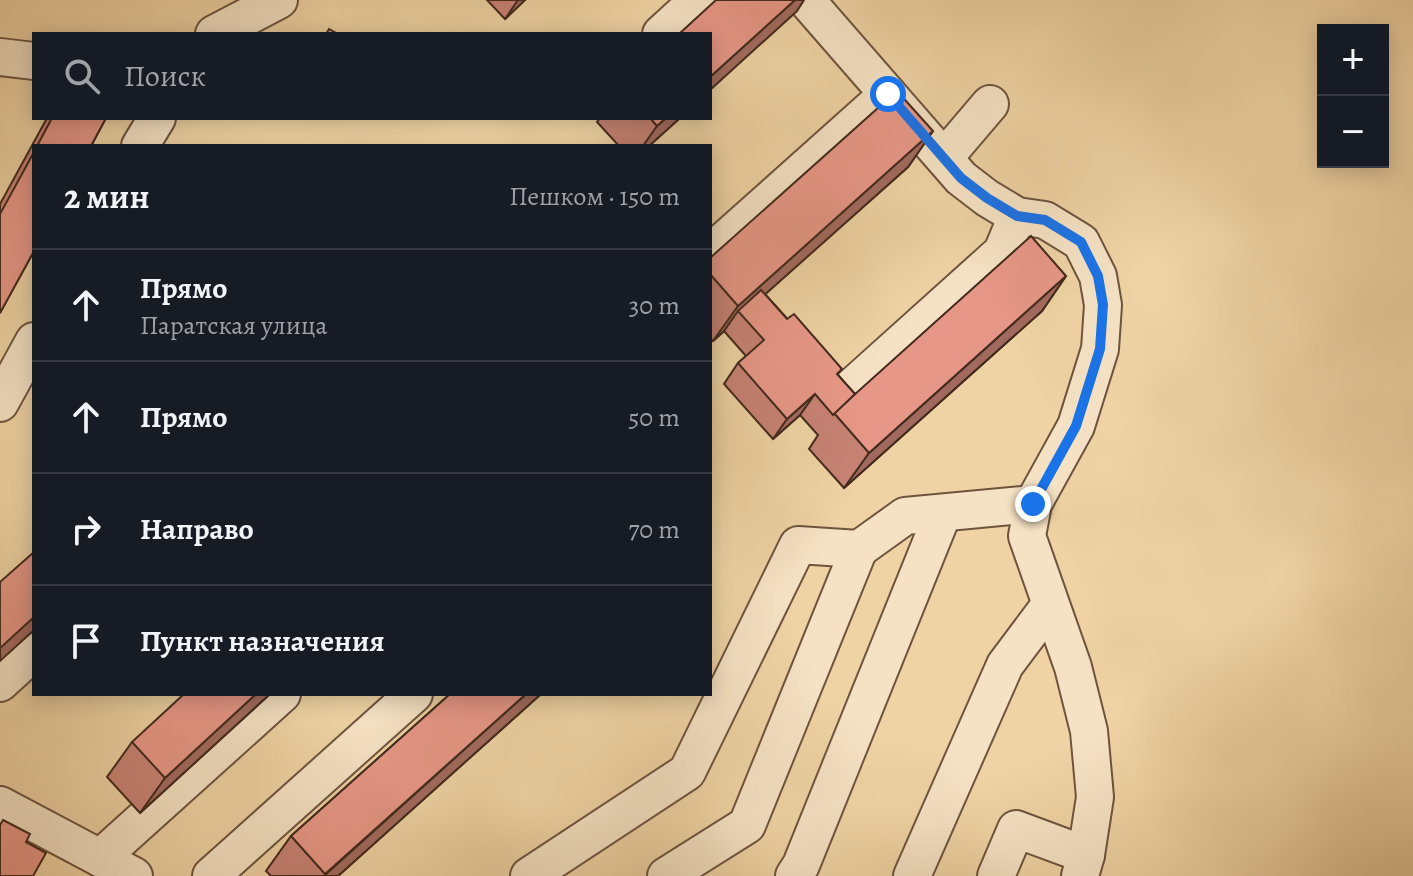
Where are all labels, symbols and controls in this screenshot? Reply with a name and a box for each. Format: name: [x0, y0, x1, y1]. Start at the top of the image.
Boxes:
map controls: [1317, 24, 1389, 168]
button: +: [1317, 24, 1389, 96]
search box: [32, 32, 712, 120]
icon: search: [60, 54, 104, 98]
text: Поиск: [124, 56, 206, 96]
route start: [870, 76, 906, 112]
button: −: [1317, 96, 1389, 168]
text: 2 мин: [64, 173, 150, 220]
text: Пешком · 150 m: [509, 179, 680, 214]
text: Прямо: [140, 268, 227, 308]
icon: ahead: [64, 283, 108, 327]
text: 30 m: [629, 288, 680, 323]
text: Паратская улица: [140, 308, 327, 343]
icon: ahead: [64, 395, 108, 439]
text: Прямо: [140, 397, 227, 437]
text: 50 m: [628, 400, 680, 435]
route end: [1015, 486, 1051, 522]
icon: right: [64, 507, 108, 551]
text: Направо: [140, 509, 254, 549]
text: 70 m: [628, 512, 680, 547]
icon: arrive: [64, 619, 108, 663]
text: Пункт назначения: [140, 621, 385, 661]

